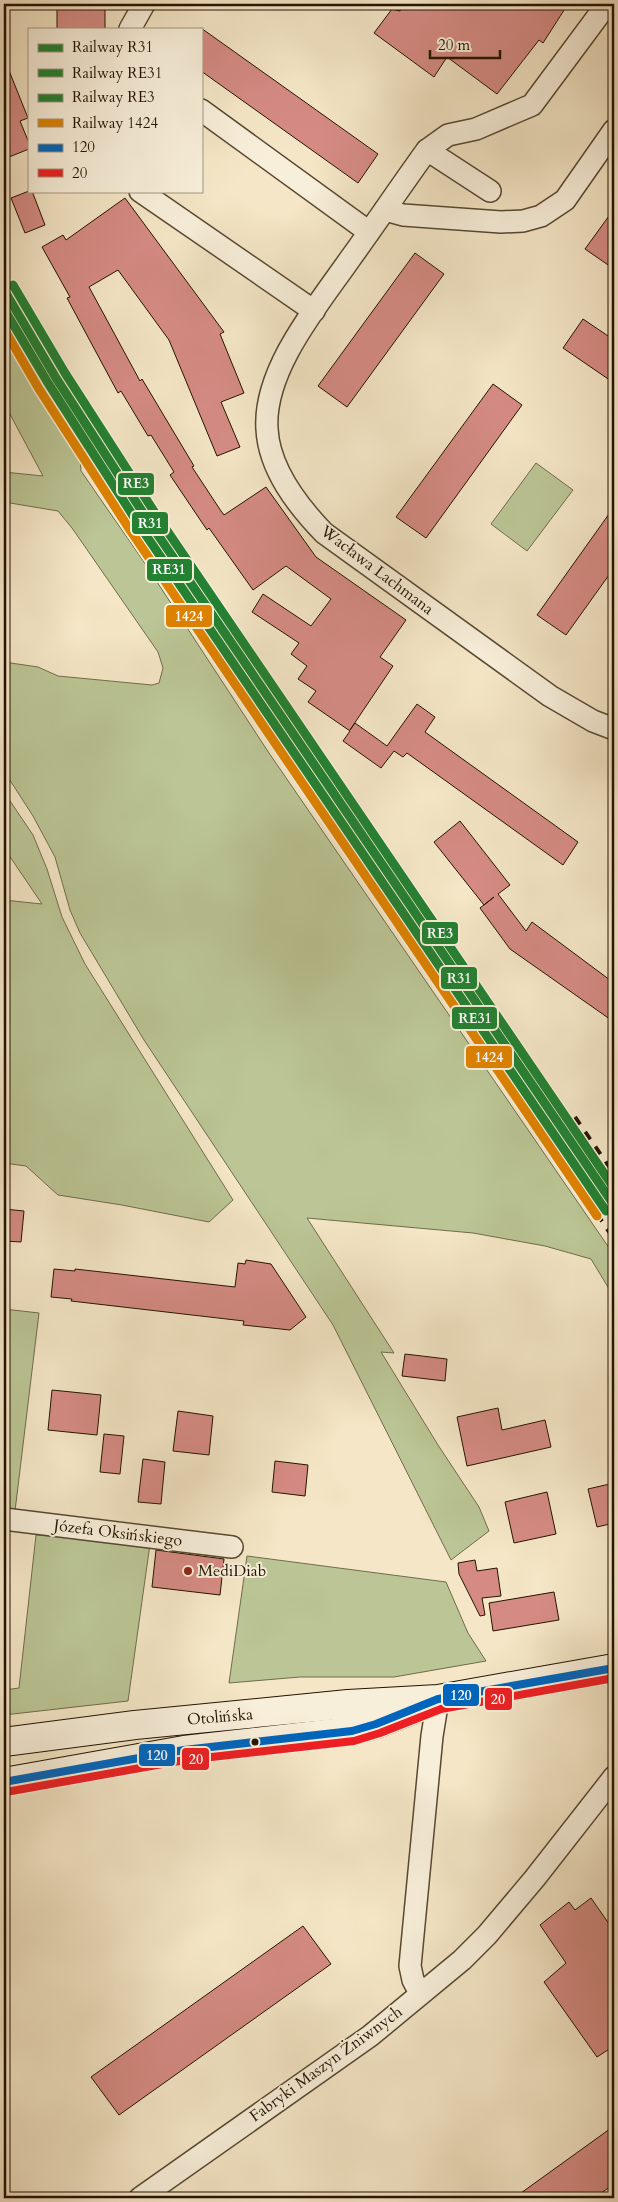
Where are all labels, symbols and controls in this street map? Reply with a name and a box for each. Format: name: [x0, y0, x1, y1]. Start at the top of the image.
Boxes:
legend: [28, 28, 202, 192]
scale bar: [430, 28, 500, 60]
text: 20 m: [438, 35, 470, 55]
text: Railway R31: [72, 37, 153, 57]
text: Railway RE31: [72, 63, 162, 83]
text: Railway RE3: [72, 87, 155, 107]
text: Railway 1424: [72, 113, 158, 133]
text: 120: [72, 137, 95, 157]
text: 20: [72, 163, 88, 183]
line badge: RE3: [117, 472, 155, 496]
text: RE3: [123, 474, 149, 493]
line badge: R31: [131, 511, 169, 535]
text: R31: [138, 514, 162, 533]
street label: Wacława Lachmana: [315, 520, 438, 620]
line badge: RE31: [146, 558, 193, 582]
text: RE31: [152, 560, 186, 579]
line badge: 1424: [165, 604, 213, 628]
text: 1424: [175, 607, 203, 626]
line badge: RE3: [421, 921, 459, 945]
text: RE3: [427, 924, 453, 943]
line badge: R31: [440, 966, 478, 990]
text: R31: [447, 969, 471, 988]
line badge: RE31: [451, 1006, 498, 1030]
text: RE31: [458, 1009, 492, 1028]
line badge: 1424: [465, 1045, 513, 1069]
text: 1424: [475, 1048, 503, 1067]
street label: Józefa Oksińskiego: [51, 1514, 184, 1552]
place label: MediDiab: [198, 1560, 266, 1582]
marker: MediDiab: [182, 1565, 194, 1577]
line badge: 120: [442, 1683, 480, 1707]
text: 120: [450, 1686, 472, 1705]
line badge: 20: [484, 1687, 513, 1711]
text: 20: [491, 1690, 505, 1709]
street label: Otolińska: [186, 1703, 254, 1731]
unlabelled marker: [250, 1737, 260, 1747]
line badge: 120: [138, 1743, 176, 1767]
text: 120: [146, 1746, 168, 1765]
line badge: 20: [181, 1747, 210, 1771]
text: 20: [189, 1750, 203, 1769]
street label: Fabryki Maszyn Żniwnych: [245, 2001, 407, 2127]

